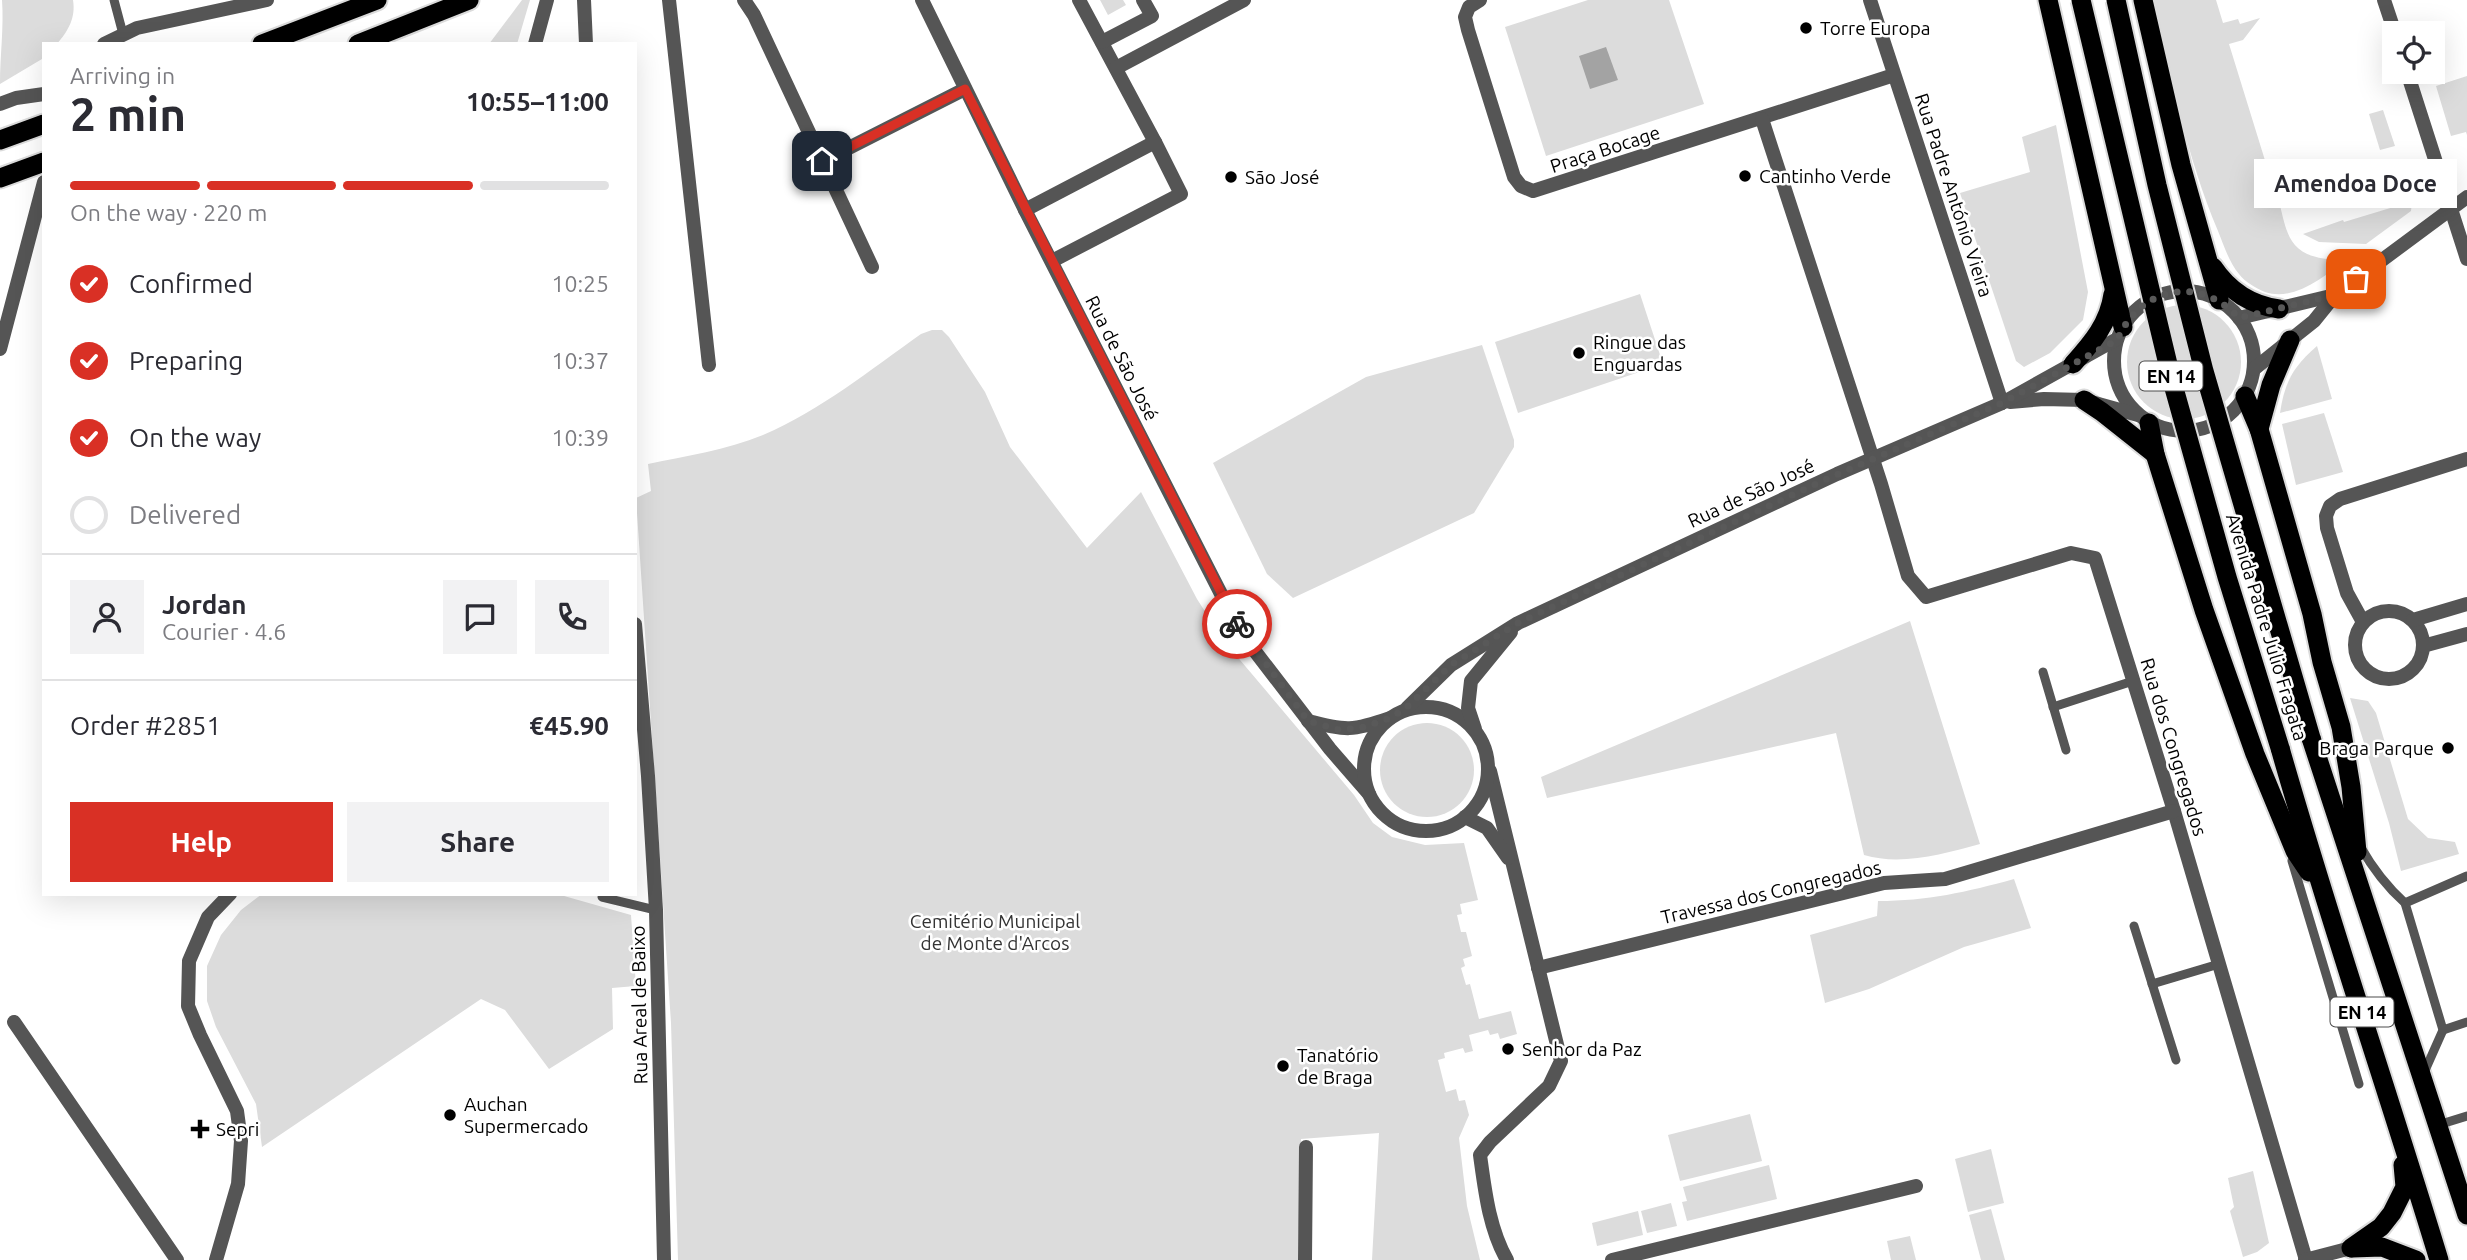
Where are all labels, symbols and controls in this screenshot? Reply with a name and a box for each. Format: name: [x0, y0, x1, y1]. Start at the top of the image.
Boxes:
place label: Torre Europa: [1820, 17, 1931, 39]
marker: Torre Europa: [1798, 20, 1814, 36]
map controls: [2382, 21, 2445, 84]
button: locate: [2382, 21, 2445, 84]
text: Arriving in: [70, 63, 175, 88]
text: 10:55–11:00: [466, 87, 609, 116]
text: 2 min: [70, 88, 186, 140]
street label: Rua Padre António Vieira: [1911, 90, 1997, 300]
street label: Praça Bocage: [1547, 121, 1663, 177]
pin: [792, 131, 852, 191]
icon: home: [803, 142, 841, 180]
callout: Amendoa Doce: [2254, 160, 2458, 209]
place label: Cantinho Verde: [1759, 165, 1891, 187]
place label: São José: [1245, 166, 1319, 188]
marker: Cantinho Verde: [1737, 168, 1753, 184]
marker: São José: [1223, 169, 1239, 185]
text: Amendoa Doce: [2274, 171, 2437, 196]
text: On the way · 220 m: [70, 200, 267, 225]
pin: [2326, 249, 2386, 309]
icon: bag: [2337, 260, 2375, 298]
icon: check: [70, 265, 108, 303]
text: Confirmed: [129, 269, 253, 298]
text: 10:25: [551, 271, 609, 296]
street label: Rua de São José: [1081, 292, 1163, 424]
place label: Ringue das Enguardas: [1593, 331, 1686, 375]
icon: check: [70, 342, 108, 380]
marker: Ringue das Enguardas: [1571, 345, 1587, 361]
text: Preparing: [129, 346, 243, 375]
text: 10:37: [551, 348, 609, 373]
road number: EN 14: [2140, 362, 2202, 390]
icon: check: [70, 419, 108, 457]
text: On the way: [129, 423, 261, 452]
text: 10:39: [551, 425, 609, 450]
street label: Rua de São José: [1684, 454, 1818, 532]
text: Delivered: [129, 500, 241, 529]
street label: Avenida Padre Júlio Fragata: [2222, 511, 2312, 743]
button: person: [70, 580, 144, 654]
button: chat: [443, 580, 517, 654]
button: phone: [535, 580, 609, 654]
courier: [1202, 589, 1272, 659]
text: Jordan: [162, 590, 247, 619]
icon: bike: [1218, 605, 1256, 643]
text: Courier · 4.6: [162, 619, 286, 644]
street label: Rua dos Congregados: [2136, 655, 2212, 839]
text: Order #2851: [70, 711, 221, 740]
text: €45.90: [529, 711, 609, 740]
place label: Braga Parque: [2319, 737, 2434, 759]
marker: Braga Parque: [2440, 740, 2456, 756]
button: Help: [70, 802, 333, 882]
button: Share: [347, 802, 609, 882]
street label: Travessa dos Congregados: [1659, 856, 1883, 928]
park label: Cemitério Municipal de Monte d'Arcos: [910, 910, 1080, 954]
street label: Rua Areal de Baixo: [627, 925, 651, 1085]
road number: EN 14: [2330, 998, 2394, 1027]
place label: Senhor da Paz: [1522, 1038, 1642, 1060]
marker: Senhor da Paz: [1500, 1041, 1516, 1057]
place label: Tanatório de Braga: [1297, 1044, 1379, 1088]
marker: Tanatório de Braga: [1275, 1058, 1291, 1074]
place label: Auchan Supermercado: [464, 1093, 588, 1137]
marker: Auchan Supermercado: [442, 1107, 458, 1123]
place label: Sepri: [216, 1118, 259, 1140]
marker: Sepri: [190, 1119, 210, 1139]

